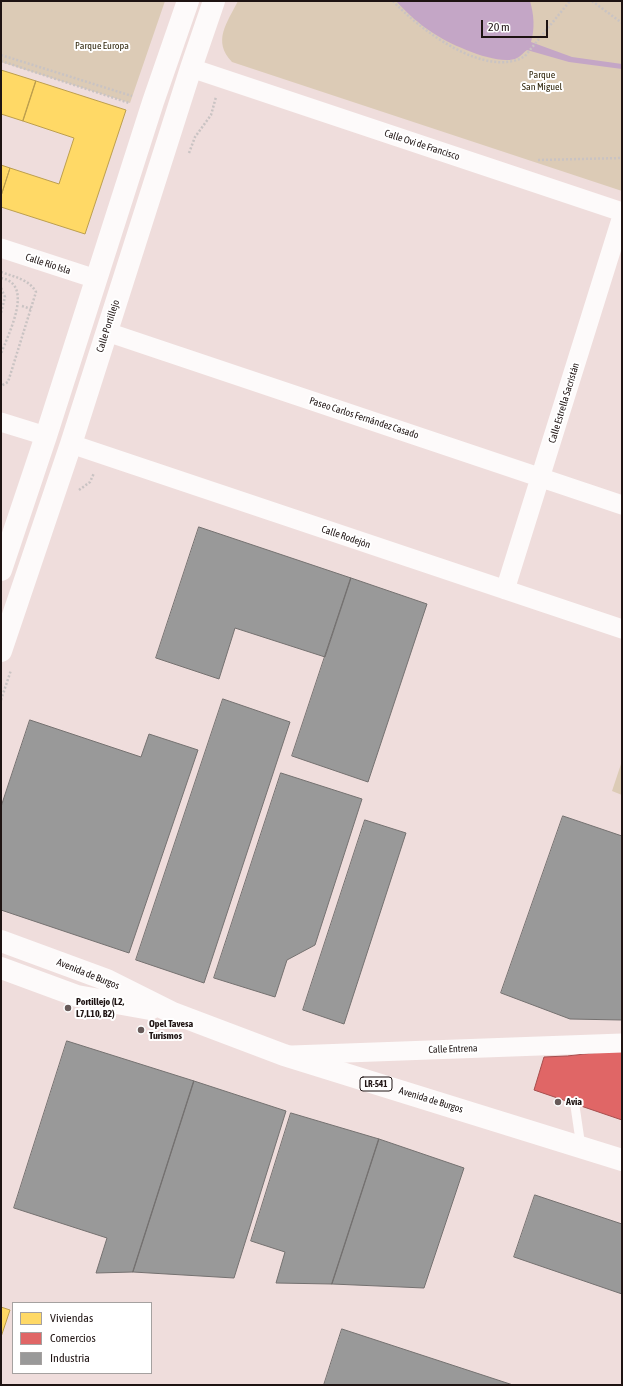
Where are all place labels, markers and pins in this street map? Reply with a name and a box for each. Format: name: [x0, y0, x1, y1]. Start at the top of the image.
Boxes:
place label: Portillejo (L2, L7,L10, B2): [76, 996, 124, 1020]
marker: Portillejo (L2, L7,L10, B2): [63, 1003, 73, 1013]
place label: Opel Tavesa Turismos: [149, 1018, 193, 1042]
marker: Opel Tavesa Turismos: [136, 1025, 146, 1035]
place label: Avia: [566, 1096, 582, 1108]
marker: Avia: [553, 1097, 563, 1107]

